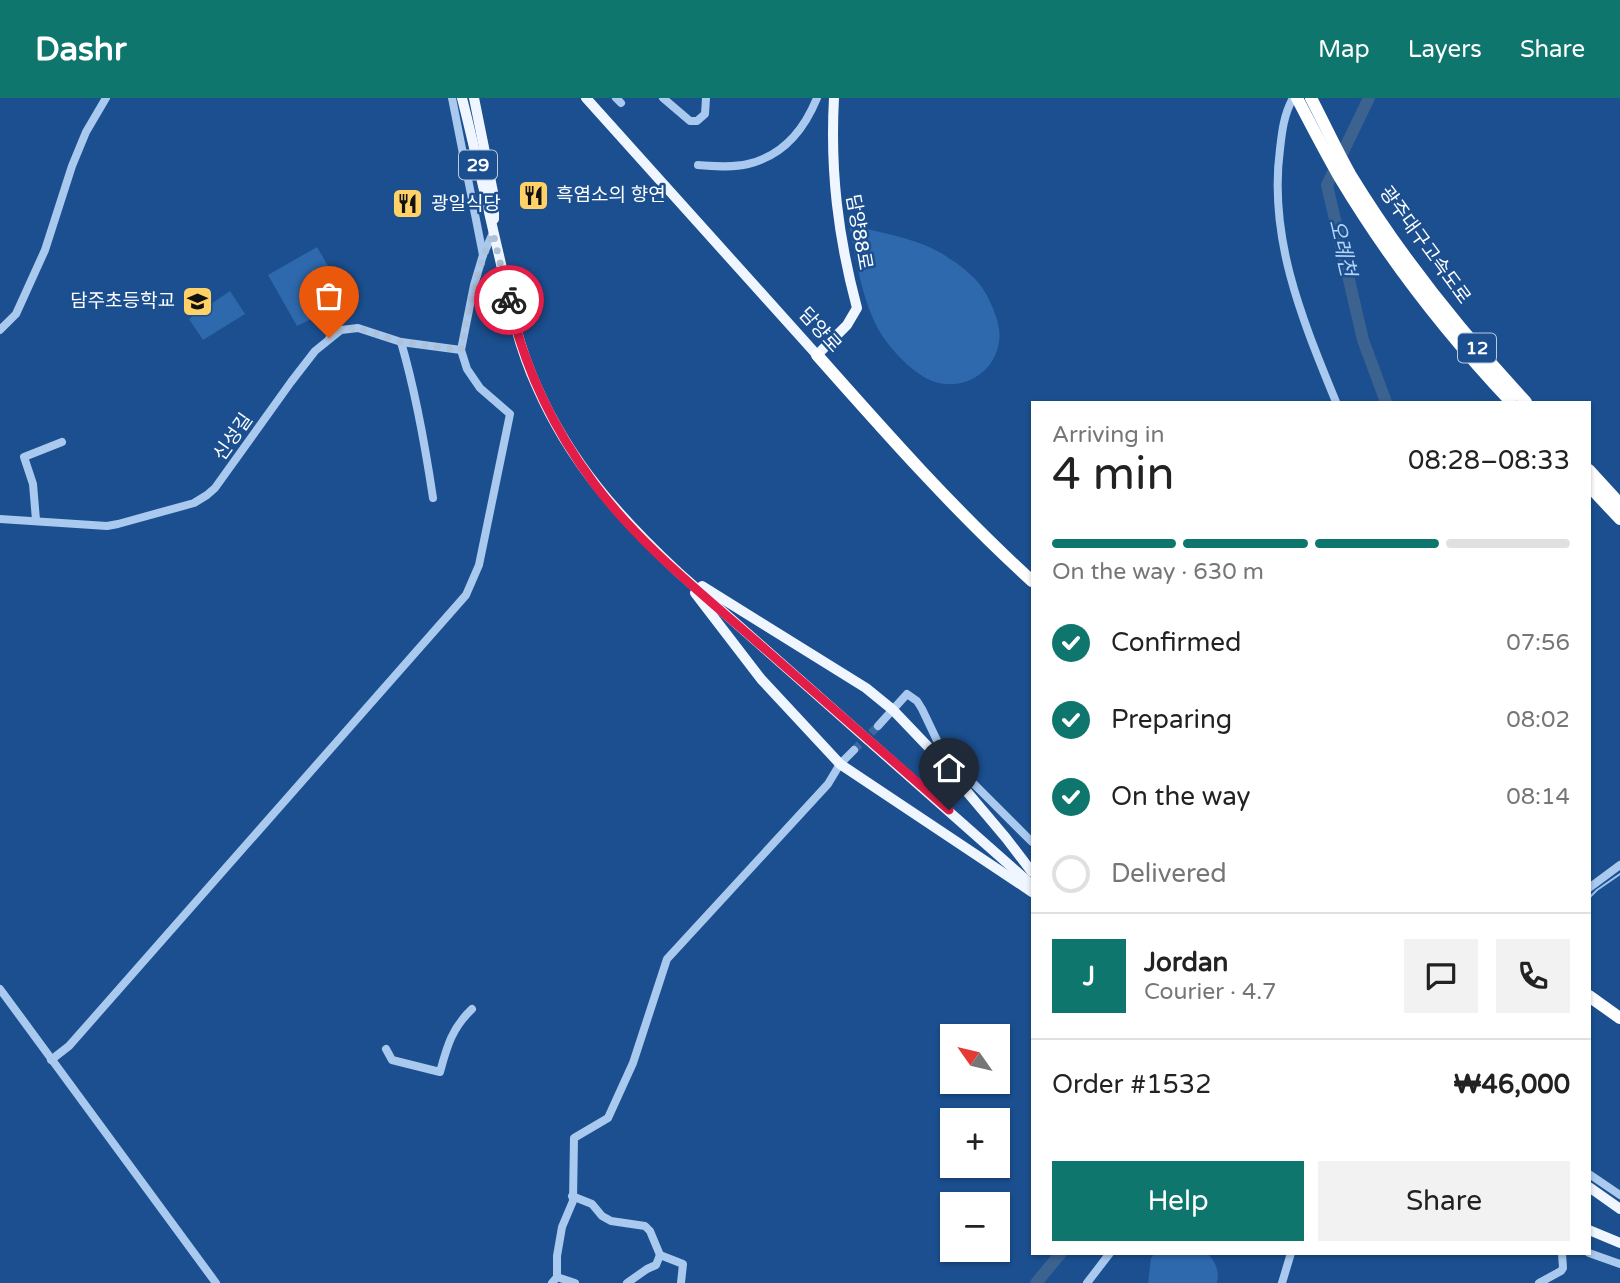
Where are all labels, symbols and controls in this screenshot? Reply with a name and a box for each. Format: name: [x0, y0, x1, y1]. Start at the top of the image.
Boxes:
text: Dashr: [35, 30, 127, 69]
text: Map: [1318, 35, 1370, 64]
text: Layers: [1408, 35, 1482, 64]
text: Share: [1520, 35, 1585, 64]
road number: 29: [459, 150, 497, 180]
restaurant icon: 흑염소의 향연: [516, 178, 550, 212]
street label: 광주대구고속도로: [1375, 182, 1475, 308]
place label: 흑염소의 향연: [556, 184, 666, 206]
restaurant icon: 광일식당: [391, 187, 425, 221]
place label: 광일식당: [431, 193, 501, 215]
street label: 담양88로: [842, 193, 876, 271]
water label: 오례천: [1323, 217, 1361, 282]
courier: [474, 265, 544, 335]
pin: [299, 266, 359, 338]
icon: bag: [310, 277, 348, 315]
icon: bike: [490, 281, 528, 319]
school or university icon: 담주초등학교: [181, 284, 215, 318]
place label: 담주초등학교: [70, 290, 175, 312]
street label: 담양로: [794, 303, 846, 357]
road number: 12: [1458, 334, 1496, 362]
street label: 신성길: [209, 409, 257, 465]
text: Arriving in: [1052, 421, 1165, 449]
text: 08:28–08:33: [1408, 445, 1570, 476]
text: 4 min: [1052, 447, 1175, 502]
text: On the way · 630 m: [1052, 558, 1264, 586]
icon: check: [1052, 624, 1090, 662]
text: Confirmed: [1111, 627, 1241, 658]
text: 07:56: [1506, 629, 1570, 657]
icon: check: [1052, 701, 1090, 739]
text: Preparing: [1111, 704, 1232, 735]
text: 08:02: [1506, 706, 1570, 734]
pin: [919, 738, 979, 810]
icon: home: [930, 749, 968, 787]
icon: check: [1052, 778, 1090, 816]
text: On the way: [1111, 781, 1251, 812]
text: 08:14: [1506, 783, 1570, 811]
text: Delivered: [1111, 858, 1227, 889]
button: chat: [1404, 939, 1478, 1013]
button: phone: [1496, 939, 1570, 1013]
text: Jordan: [1144, 947, 1228, 978]
text: J: [1083, 961, 1095, 992]
text: Courier · 4.7: [1144, 978, 1277, 1006]
north arrow: [940, 1024, 1010, 1094]
map controls: [940, 1024, 1010, 1262]
text: Order #1532: [1052, 1069, 1212, 1100]
text: ₩46,000: [1454, 1069, 1570, 1100]
button: +: [940, 1108, 1010, 1178]
button: Help: [1052, 1161, 1304, 1241]
button: Share: [1318, 1161, 1570, 1241]
button: −: [940, 1192, 1010, 1262]

